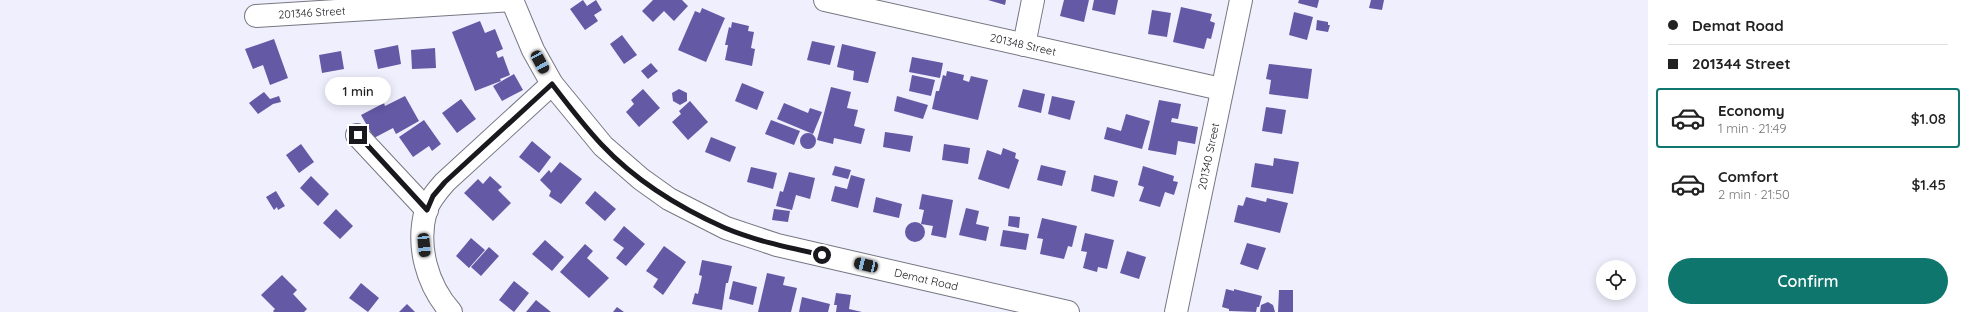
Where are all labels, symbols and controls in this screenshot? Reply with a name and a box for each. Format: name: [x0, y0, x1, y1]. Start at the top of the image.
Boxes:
street label: 201346 Street: [278, 3, 346, 22]
text: Demat Road: [1692, 16, 1784, 35]
street label: 201348 Street: [989, 30, 1058, 59]
car: [529, 49, 551, 75]
text: 201344 Street: [1692, 54, 1791, 73]
callout: 1 min: [325, 77, 391, 105]
text: 1 min: [342, 83, 374, 99]
icon: car: [1670, 100, 1706, 136]
text: Economy: [1718, 101, 1785, 120]
text: $1.08: [1911, 109, 1946, 128]
text: 1 min · 21:49: [1718, 120, 1786, 136]
street label: 201340 Street: [1195, 121, 1222, 191]
route end: [349, 126, 367, 144]
icon: car: [1670, 166, 1706, 202]
text: Comfort: [1718, 167, 1779, 186]
text: $1.45: [1911, 175, 1946, 194]
text: 2 min · 21:50: [1718, 186, 1790, 202]
car: [417, 233, 431, 257]
route start: [813, 246, 831, 264]
car: [853, 256, 879, 274]
button: Confirm: [1668, 258, 1948, 304]
map controls: [1596, 260, 1636, 300]
button: locate: [1596, 260, 1636, 300]
street label: Demat Road: [893, 265, 959, 293]

